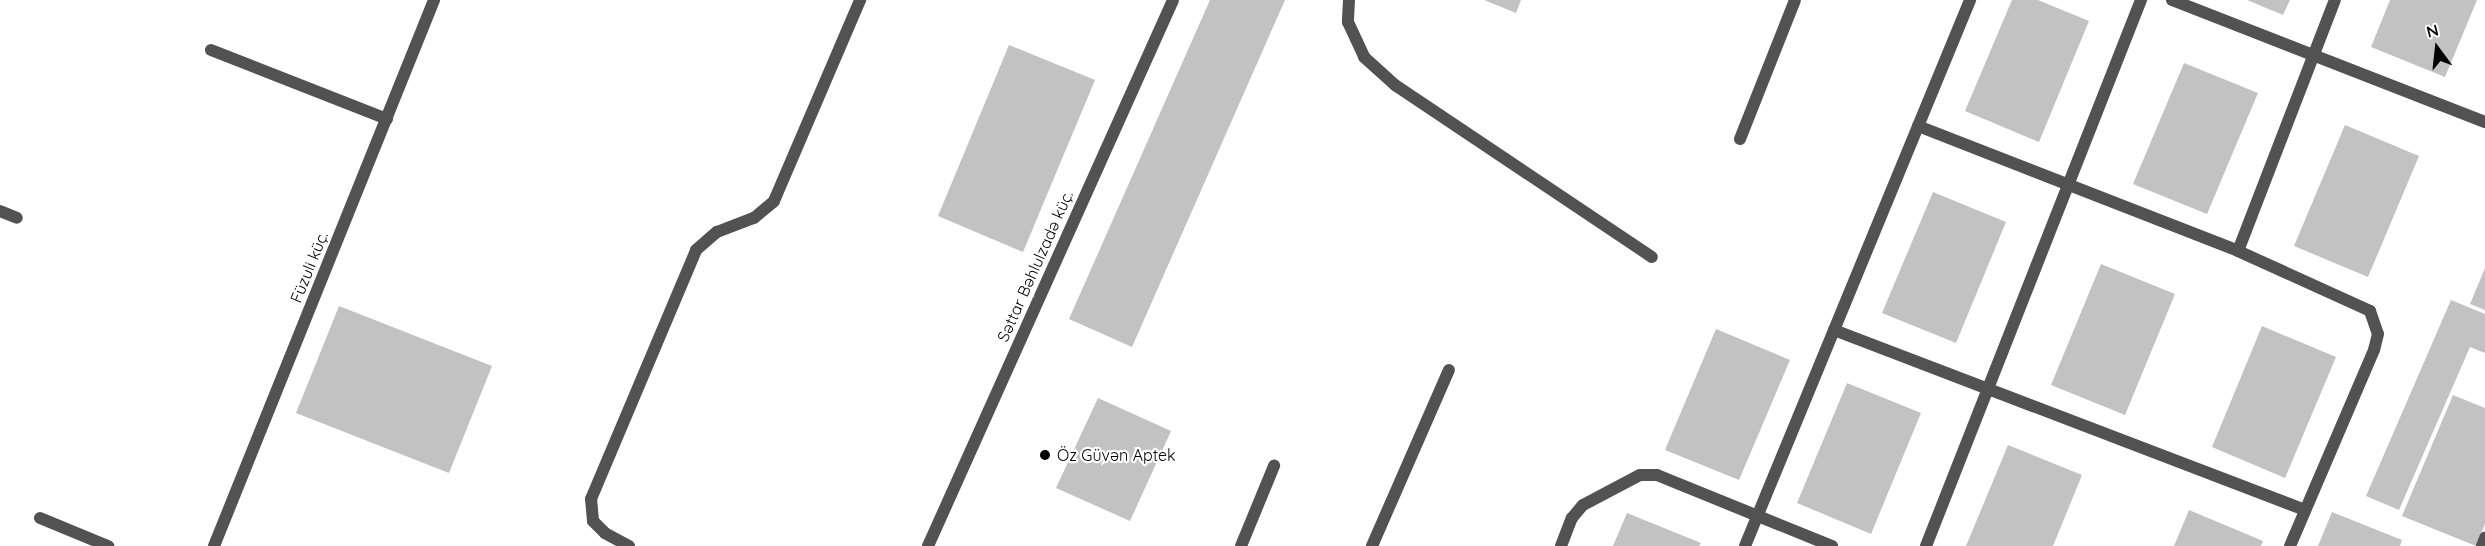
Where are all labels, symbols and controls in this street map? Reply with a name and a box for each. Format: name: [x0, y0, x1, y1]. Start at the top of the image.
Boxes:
north arrow: [2407, 18, 2467, 78]
text: N: [2424, 19, 2441, 42]
street label: Səttar Bəhlulzadə küç.: [993, 188, 1077, 344]
street label: Füzuli küç.: [286, 229, 332, 305]
place label: Öz Güvən Aptek: [1057, 445, 1176, 465]
marker: Öz Güvən Aptek: [1038, 448, 1052, 462]

